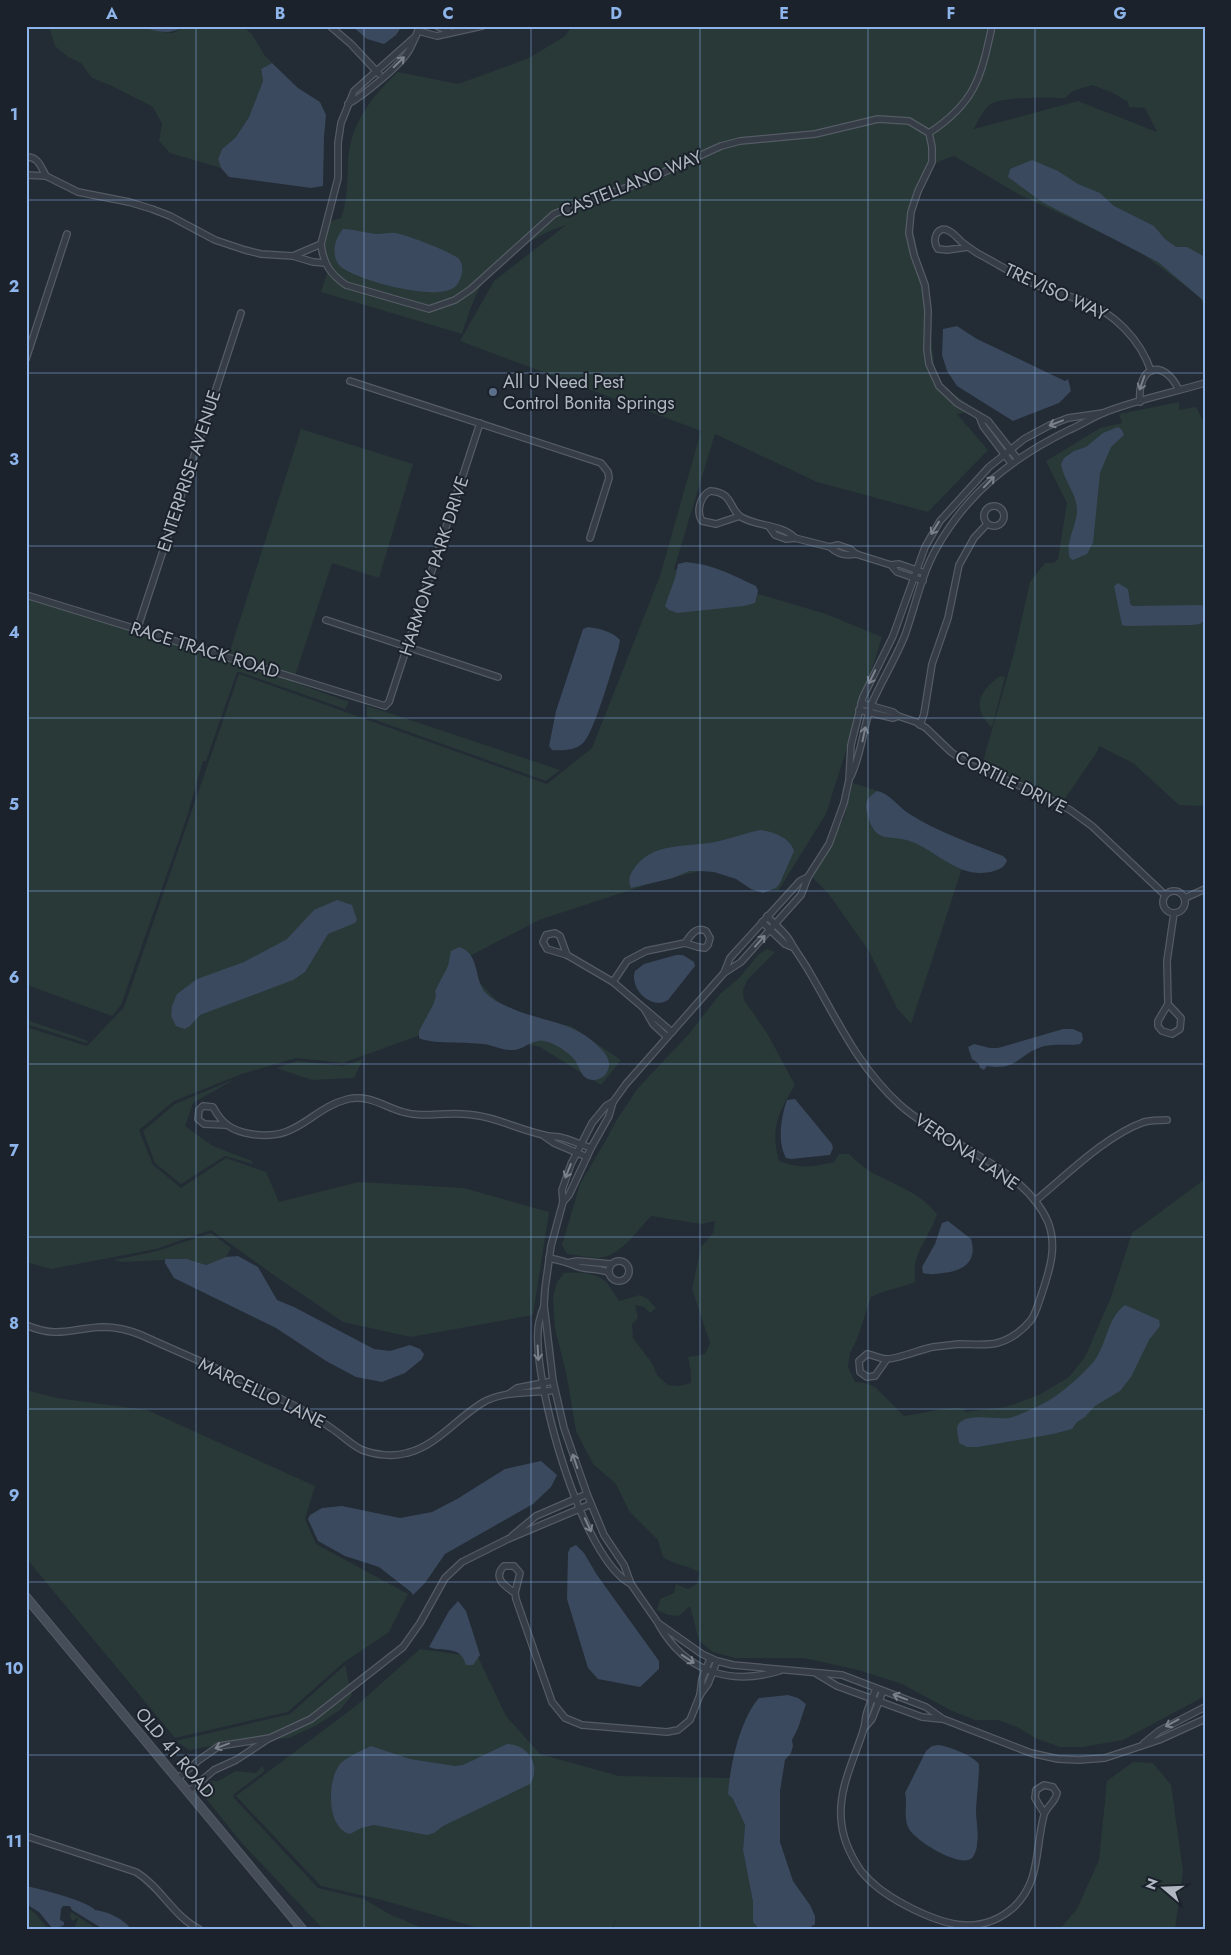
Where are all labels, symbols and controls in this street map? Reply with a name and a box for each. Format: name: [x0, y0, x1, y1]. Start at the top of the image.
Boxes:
text: A: [105, 2, 118, 25]
text: B: [275, 2, 285, 25]
text: C: [442, 2, 454, 25]
text: D: [610, 2, 622, 25]
text: E: [779, 2, 789, 25]
text: F: [947, 2, 955, 25]
text: G: [1113, 2, 1127, 25]
one-way arrow: [392, 56, 405, 68]
text: 1: [10, 103, 18, 126]
street label: CASTELLANO WAY: [556, 143, 707, 224]
street label: TREVISO WAY: [1000, 257, 1113, 328]
text: 2: [9, 275, 19, 298]
place label: All U Need Pest Control Bonita Springs: [503, 369, 675, 416]
one-way arrow: [1137, 375, 1146, 390]
marker: All U Need Pest Control Bonita Springs: [487, 386, 499, 398]
street label: ENTERPRISE AVENUE: [151, 387, 227, 555]
one-way arrow: [1049, 418, 1064, 428]
text: 3: [9, 448, 19, 471]
street label: HARMONY PARK DRIVE: [393, 473, 475, 659]
one-way arrow: [983, 476, 995, 488]
one-way arrow: [930, 521, 940, 535]
street label: RACE TRACK ROAD: [127, 615, 283, 685]
text: 4: [8, 621, 20, 644]
one-way arrow: [866, 669, 876, 684]
one-way arrow: [860, 726, 870, 742]
street label: CORTILE DRIVE: [951, 744, 1071, 820]
text: 5: [9, 793, 19, 816]
one-way arrow: [754, 935, 766, 948]
text: 6: [9, 966, 19, 989]
street label: VERONA LANE: [909, 1107, 1025, 1197]
text: 7: [9, 1139, 19, 1162]
one-way arrow: [563, 1163, 573, 1178]
text: 8: [9, 1312, 19, 1335]
one-way arrow: [534, 1345, 543, 1361]
street label: MARCELLO LANE: [194, 1351, 330, 1435]
one-way arrow: [570, 1453, 579, 1469]
text: 9: [9, 1484, 19, 1507]
one-way arrow: [584, 1517, 593, 1532]
one-way arrow: [681, 1655, 695, 1665]
text: 10: [5, 1657, 23, 1680]
one-way arrow: [893, 1692, 908, 1701]
street label: OLD 41 ROAD: [129, 1702, 221, 1804]
one-way arrow: [1166, 1719, 1180, 1729]
one-way arrow: [215, 1742, 230, 1751]
text: 11: [6, 1830, 22, 1853]
north arrow: [1138, 1862, 1188, 1912]
text: N: [1140, 1875, 1163, 1892]

